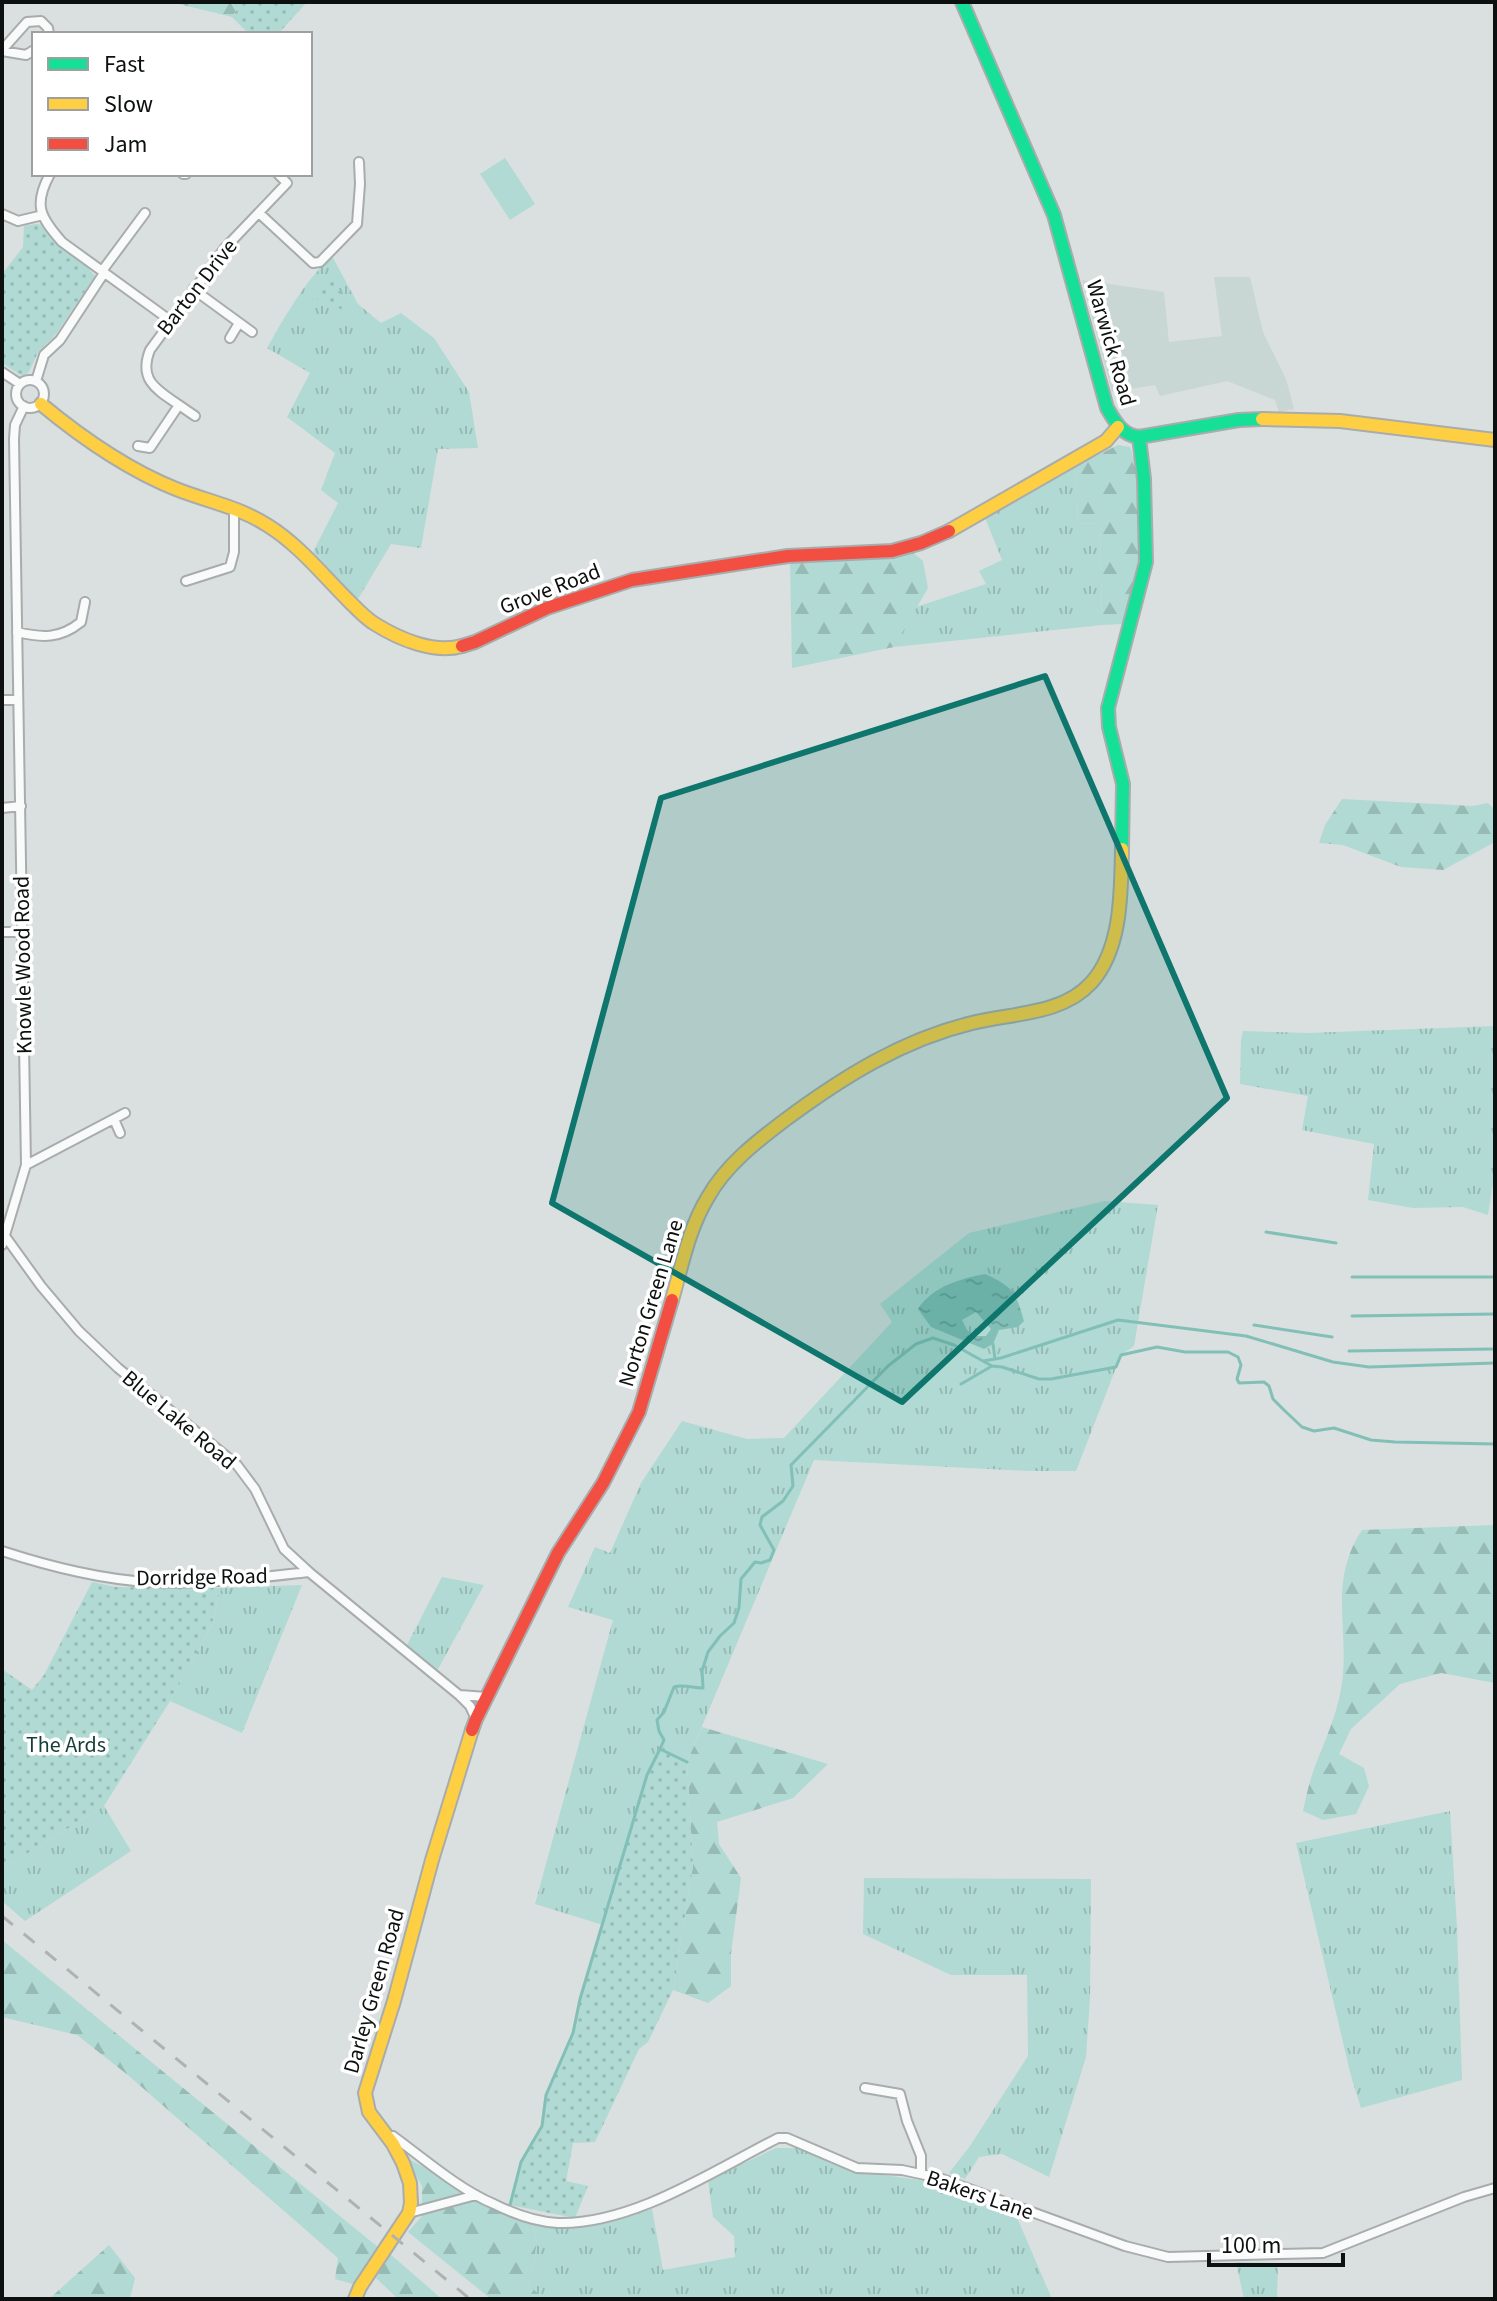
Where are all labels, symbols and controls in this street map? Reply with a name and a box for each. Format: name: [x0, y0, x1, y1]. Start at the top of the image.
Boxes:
legend: [32, 32, 312, 176]
text: Fast: [104, 47, 145, 82]
text: Slow: [104, 87, 153, 122]
text: Jam: [104, 127, 148, 162]
street label: Barton Drive: [149, 232, 245, 342]
street label: Warwick Road: [1078, 276, 1144, 410]
street label: Grove Road: [495, 555, 605, 623]
street label: Knowle Wood Road: [5, 876, 41, 1054]
street label: Norton Green Lane: [610, 1215, 692, 1391]
street label: Blue Lake Road: [115, 1363, 243, 1477]
street label: Dorridge Road: [136, 1560, 268, 1594]
park label: The Ards: [26, 1729, 106, 1761]
street label: Darley Green Road: [335, 1905, 413, 2077]
street label: Bakers Lane: [922, 2162, 1038, 2228]
scale bar: [1209, 2217, 1343, 2267]
text: 100 m: [1221, 2228, 1281, 2263]

